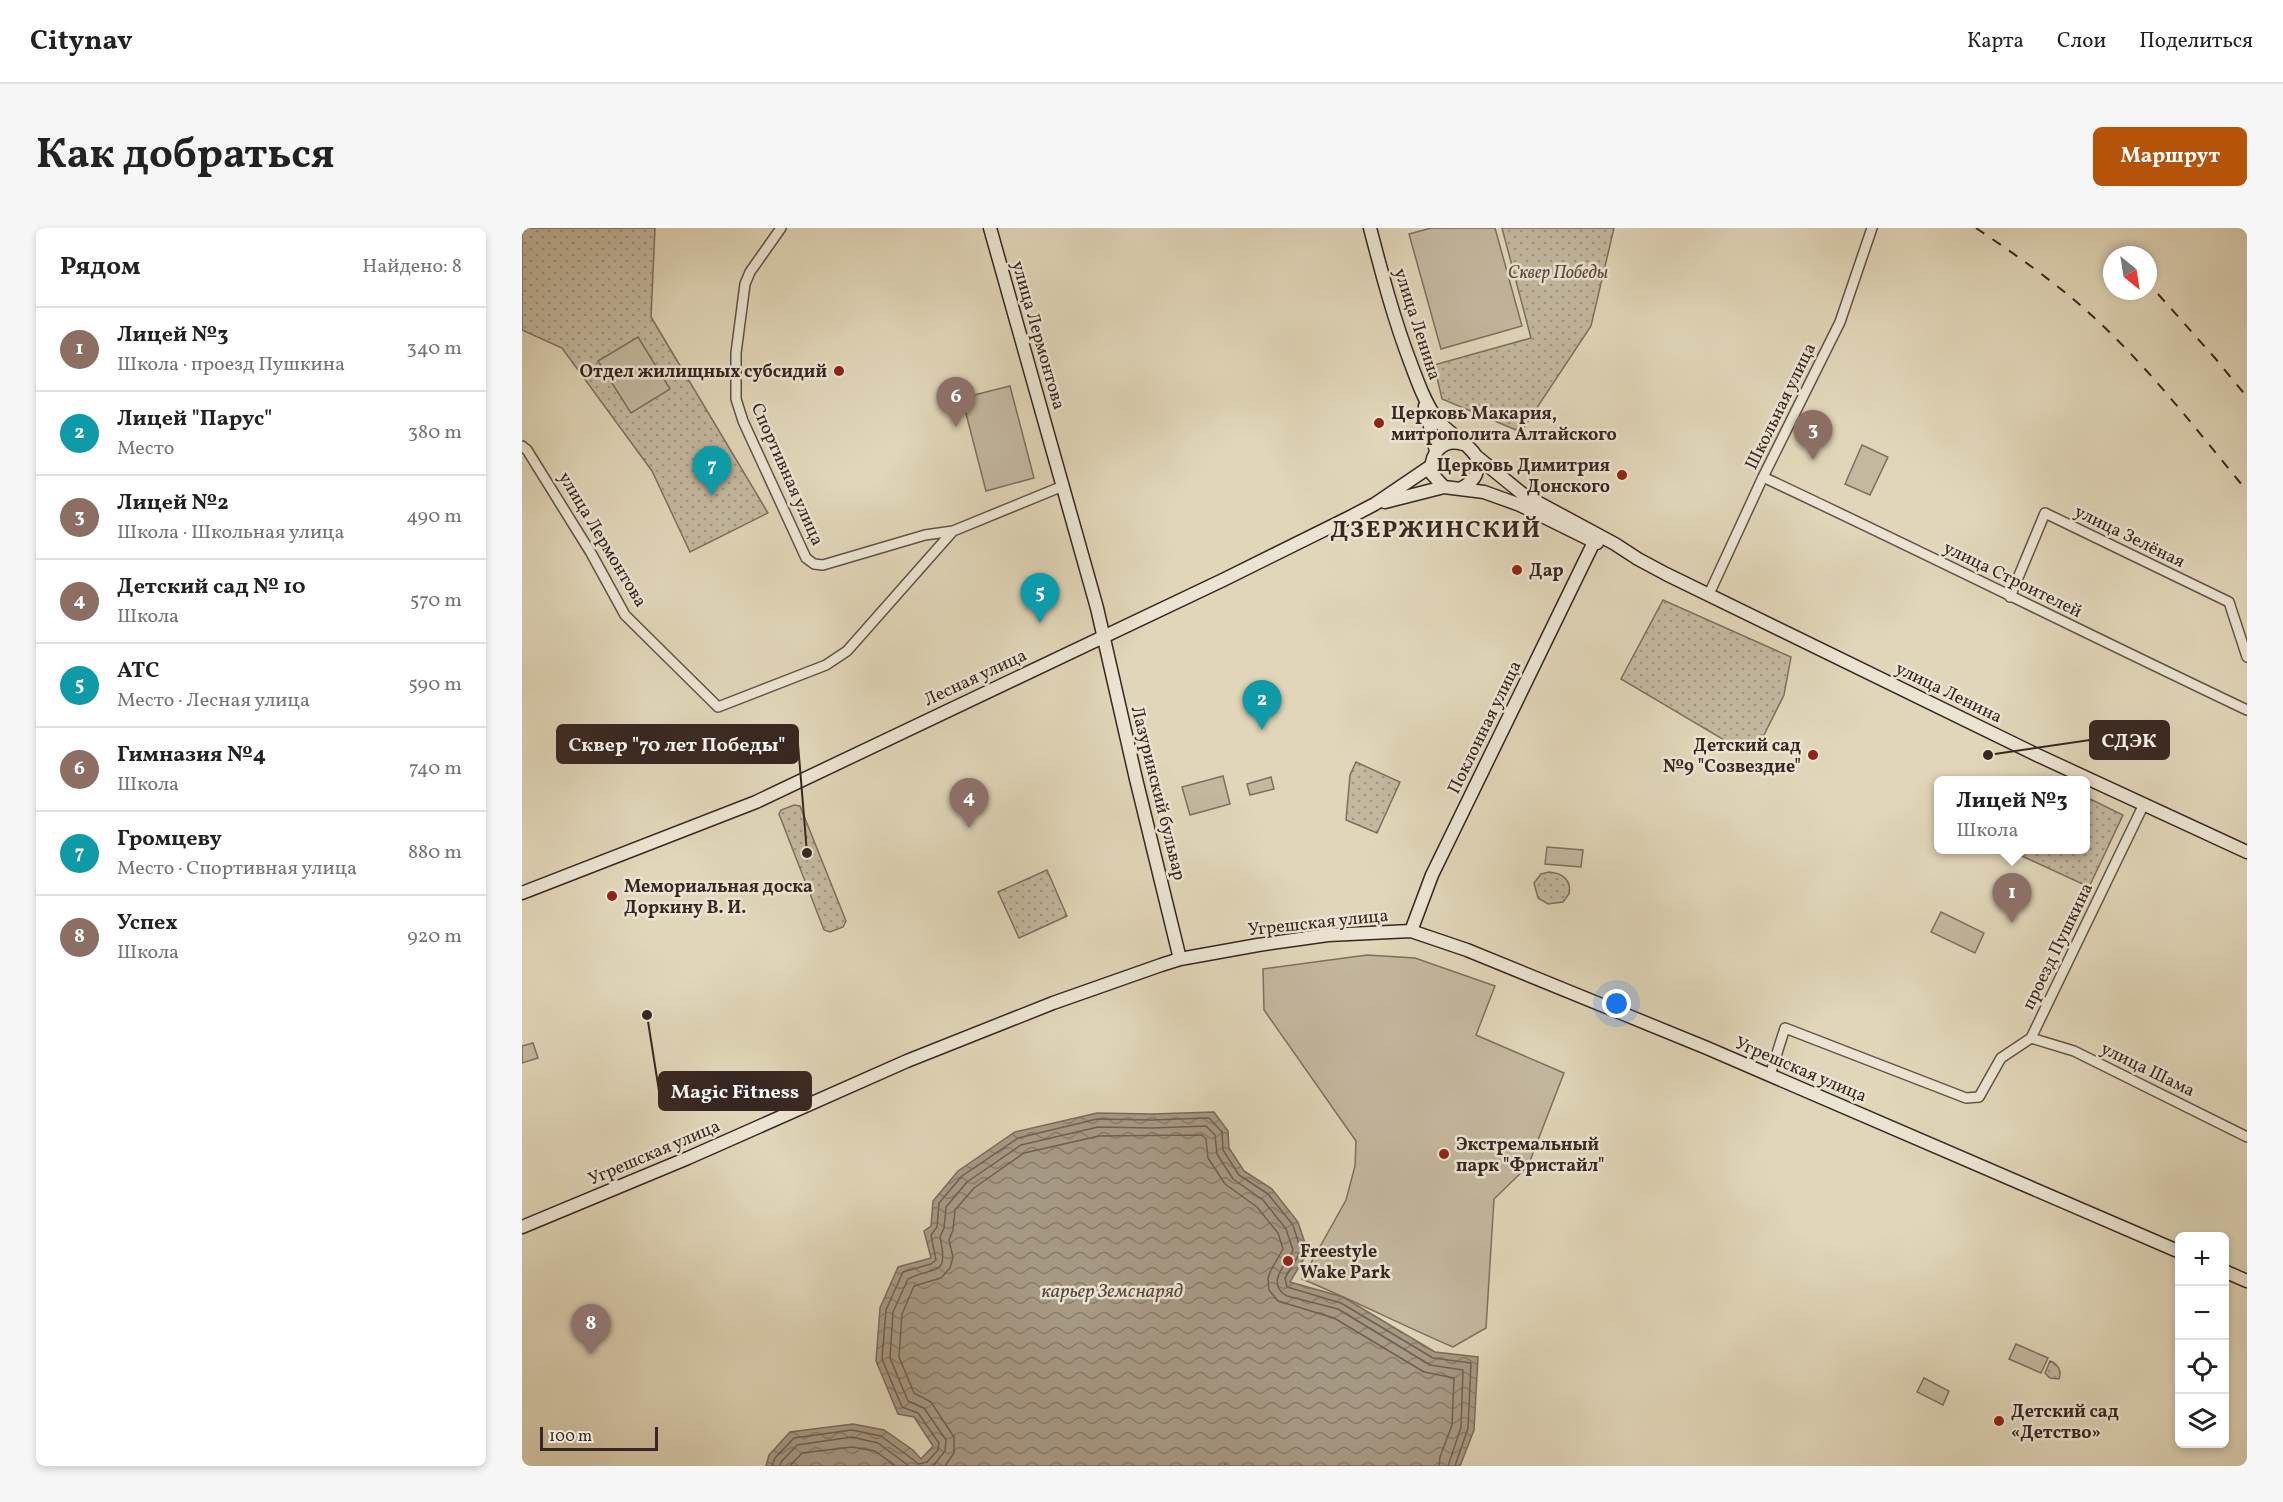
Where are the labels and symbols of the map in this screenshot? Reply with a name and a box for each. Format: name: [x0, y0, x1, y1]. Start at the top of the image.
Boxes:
north arrow: [2103, 246, 2157, 300]
street label: улица Лермонтова: [1004, 258, 1071, 413]
park label: Сквер Победы: [1508, 261, 1608, 286]
street label: улица Ленина: [1387, 265, 1446, 384]
street label: Школьная улица: [1740, 339, 1823, 474]
place label: Отдел жилищных субсидий: [580, 360, 827, 385]
marker: Отдел жилищных субсидий: [832, 364, 846, 378]
pin: 6: [936, 378, 976, 427]
street label: Спортивная улица: [744, 399, 829, 550]
place label: Церковь Макария, митрополита Алтайского: [1391, 402, 1617, 448]
pin: 3: [1794, 410, 1832, 460]
marker: Церковь Макария, митрополита Алтайского: [1372, 416, 1386, 430]
pin: 7: [692, 446, 732, 496]
place label: Церковь Димитрия Донского: [1437, 454, 1610, 500]
street label: улица Лермонтова: [551, 467, 652, 612]
marker: Церковь Димитрия Донского: [1615, 468, 1629, 482]
street label: улица Зелёная: [2070, 500, 2189, 575]
district label: ДЗЕРЖИНСКИЙ: [1330, 514, 1542, 548]
street label: улица Строителей: [1939, 536, 2086, 625]
place label: Дар: [1529, 559, 1564, 584]
marker: Дар: [1510, 563, 1524, 577]
pin: 5: [1020, 574, 1060, 623]
street label: Лесная улица: [920, 644, 1031, 713]
street label: Поклонная улица: [1442, 657, 1528, 798]
street label: улица Ленина: [1891, 657, 2006, 730]
pin: 2: [1242, 680, 1282, 730]
street label: Лазуринский бульвар: [1124, 704, 1191, 883]
callout: СДЭК: [2090, 721, 2169, 759]
callout: Сквер "70 лет Победы": [557, 725, 798, 763]
text: СДЭК: [2101, 728, 2157, 756]
text: Сквер "70 лет Победы": [569, 732, 786, 760]
place label: Детский сад №9 "Созвездие": [1663, 734, 1801, 780]
marker: Детский сад №9 "Созвездие": [1806, 748, 1820, 762]
pin: 4: [950, 778, 988, 828]
pin: 1: [1992, 874, 2032, 923]
place label: Мемориальная доска Доркину В. И.: [624, 875, 813, 921]
street label: проезд Пушкина: [2017, 879, 2100, 1014]
marker: Мемориальная доска Доркину В. И.: [605, 889, 619, 903]
street label: Угрешская улица: [1247, 904, 1390, 943]
your location: [1602, 989, 1631, 1018]
street label: Угрешская улица: [1731, 1031, 1870, 1109]
street label: улица Шама: [2096, 1037, 2199, 1104]
callout: Magic Fitness: [659, 1072, 811, 1110]
text: Magic Fitness: [671, 1079, 799, 1107]
street label: Угрешская улица: [585, 1114, 725, 1192]
place label: Экстремальный парк "Фристайл": [1456, 1133, 1605, 1179]
marker: Экстремальный парк "Фристайл": [1437, 1147, 1451, 1161]
place label: Freestyle Wake Park: [1300, 1240, 1391, 1286]
marker: Freestyle Wake Park: [1281, 1254, 1295, 1268]
water label: карьер Земснаряд: [1041, 1278, 1183, 1306]
pin: 8: [572, 1304, 610, 1354]
place label: Детский сад «Детство»: [2011, 1400, 2119, 1446]
marker: Детский сад «Детство»: [1992, 1414, 2006, 1428]
scale bar: [540, 1424, 658, 1452]

